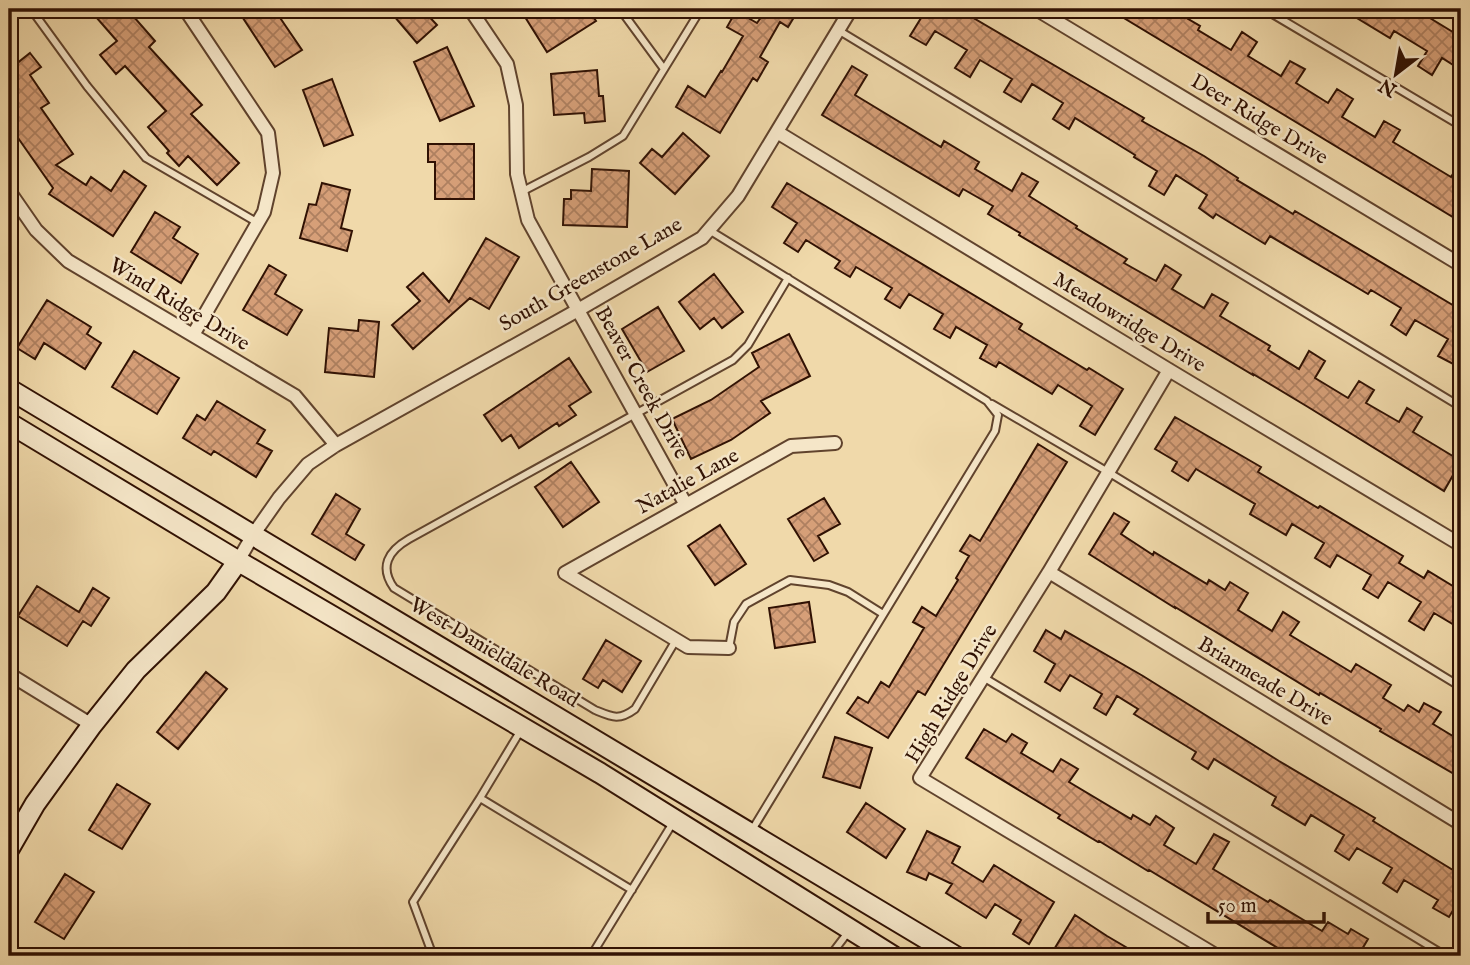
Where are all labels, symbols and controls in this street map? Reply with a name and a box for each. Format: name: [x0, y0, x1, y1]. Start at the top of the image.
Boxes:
north arrow: [1362, 38, 1432, 108]
street label: Deer Ridge Drive: [1185, 68, 1333, 172]
text: N: [1375, 72, 1402, 102]
street label: South Greenstone Lane: [495, 211, 688, 338]
street label: Wind Ridge Drive: [104, 252, 255, 358]
street label: Meadowridge Drive: [1048, 267, 1211, 379]
street label: Beaver Creek Drive: [588, 302, 694, 464]
street label: Natalie Lane: [632, 443, 744, 521]
street label: West Danieldale Road: [404, 592, 585, 715]
street label: High Ridge Drive: [900, 619, 1004, 769]
street label: Briarmeade Drive: [1192, 631, 1338, 733]
scale bar: [1208, 881, 1323, 925]
text: 50 m: [1218, 893, 1257, 920]

